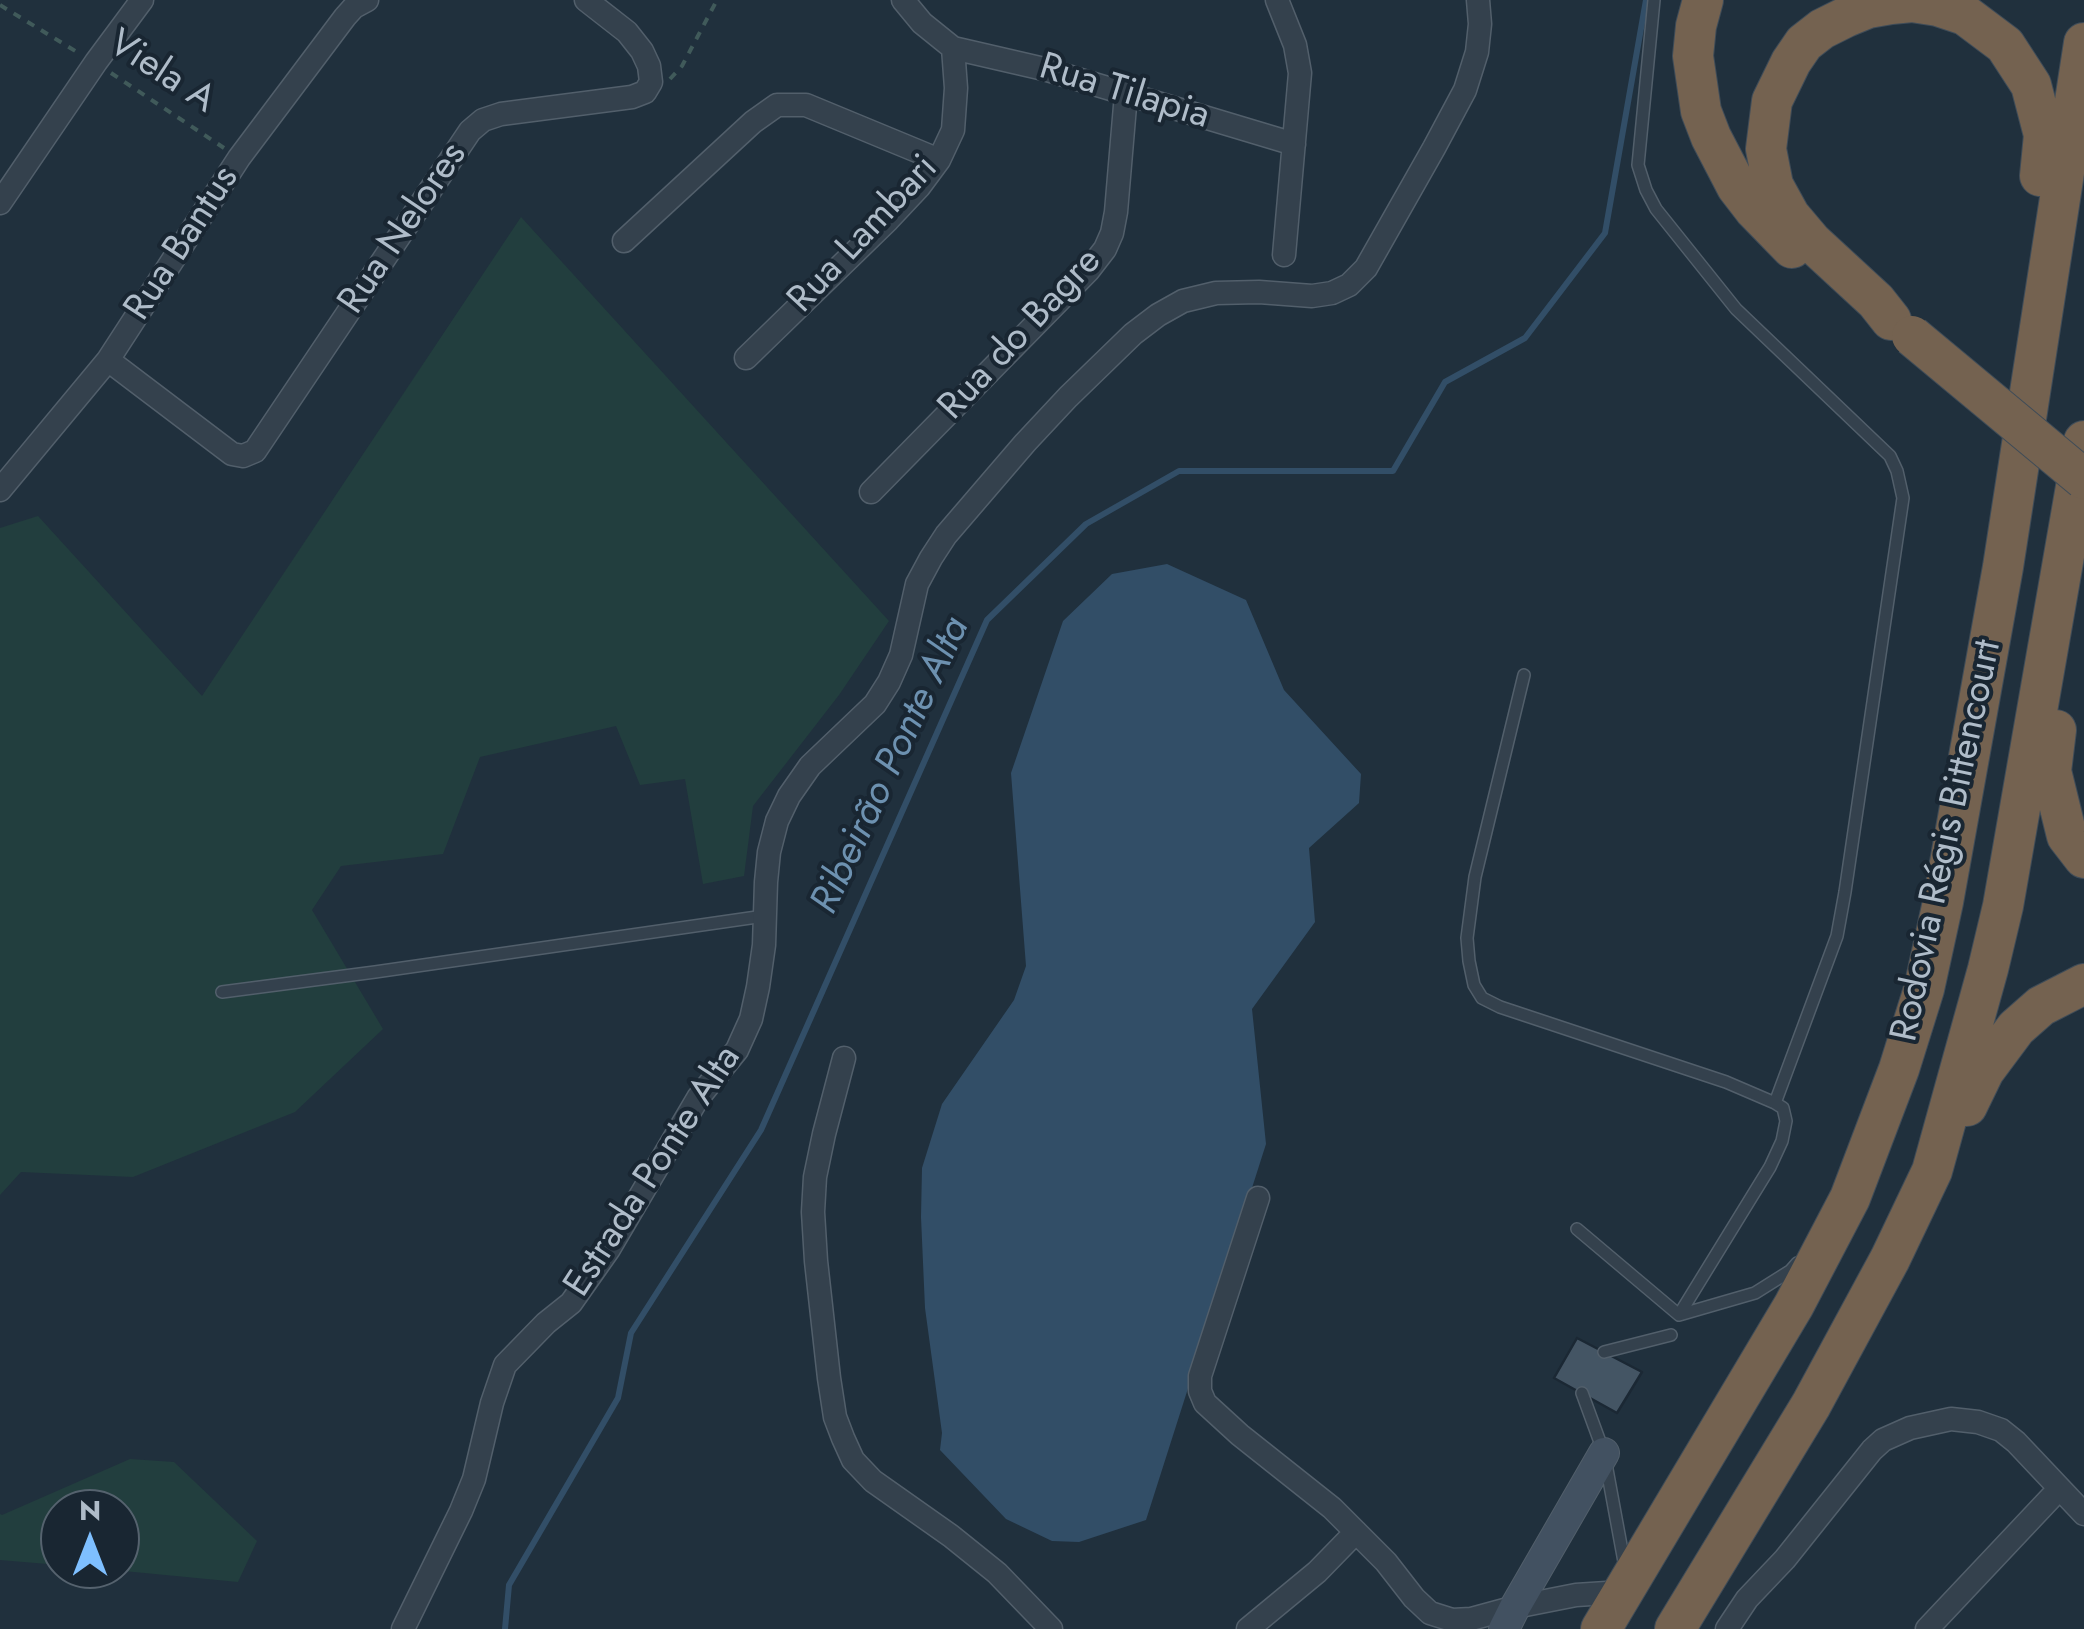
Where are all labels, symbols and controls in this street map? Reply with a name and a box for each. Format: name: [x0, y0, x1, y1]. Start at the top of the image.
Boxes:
street label: Viela A: [99, 22, 223, 124]
street label: Rua Tilapia: [1034, 46, 1214, 140]
street label: Rua Nelores: [330, 135, 478, 323]
street label: Rua Lambari: [780, 147, 948, 323]
street label: Rua Bantus: [116, 158, 250, 330]
street label: Rua do Bagre: [930, 240, 1112, 430]
water label: Ribeirão Ponte Alta: [802, 610, 982, 922]
street label: Rodovia Régis Bittencourt: [1883, 636, 2013, 1046]
street label: Estrada Ponte Alta: [556, 1038, 752, 1306]
north arrow: [40, 1489, 140, 1589]
text: N: [79, 1490, 101, 1531]

